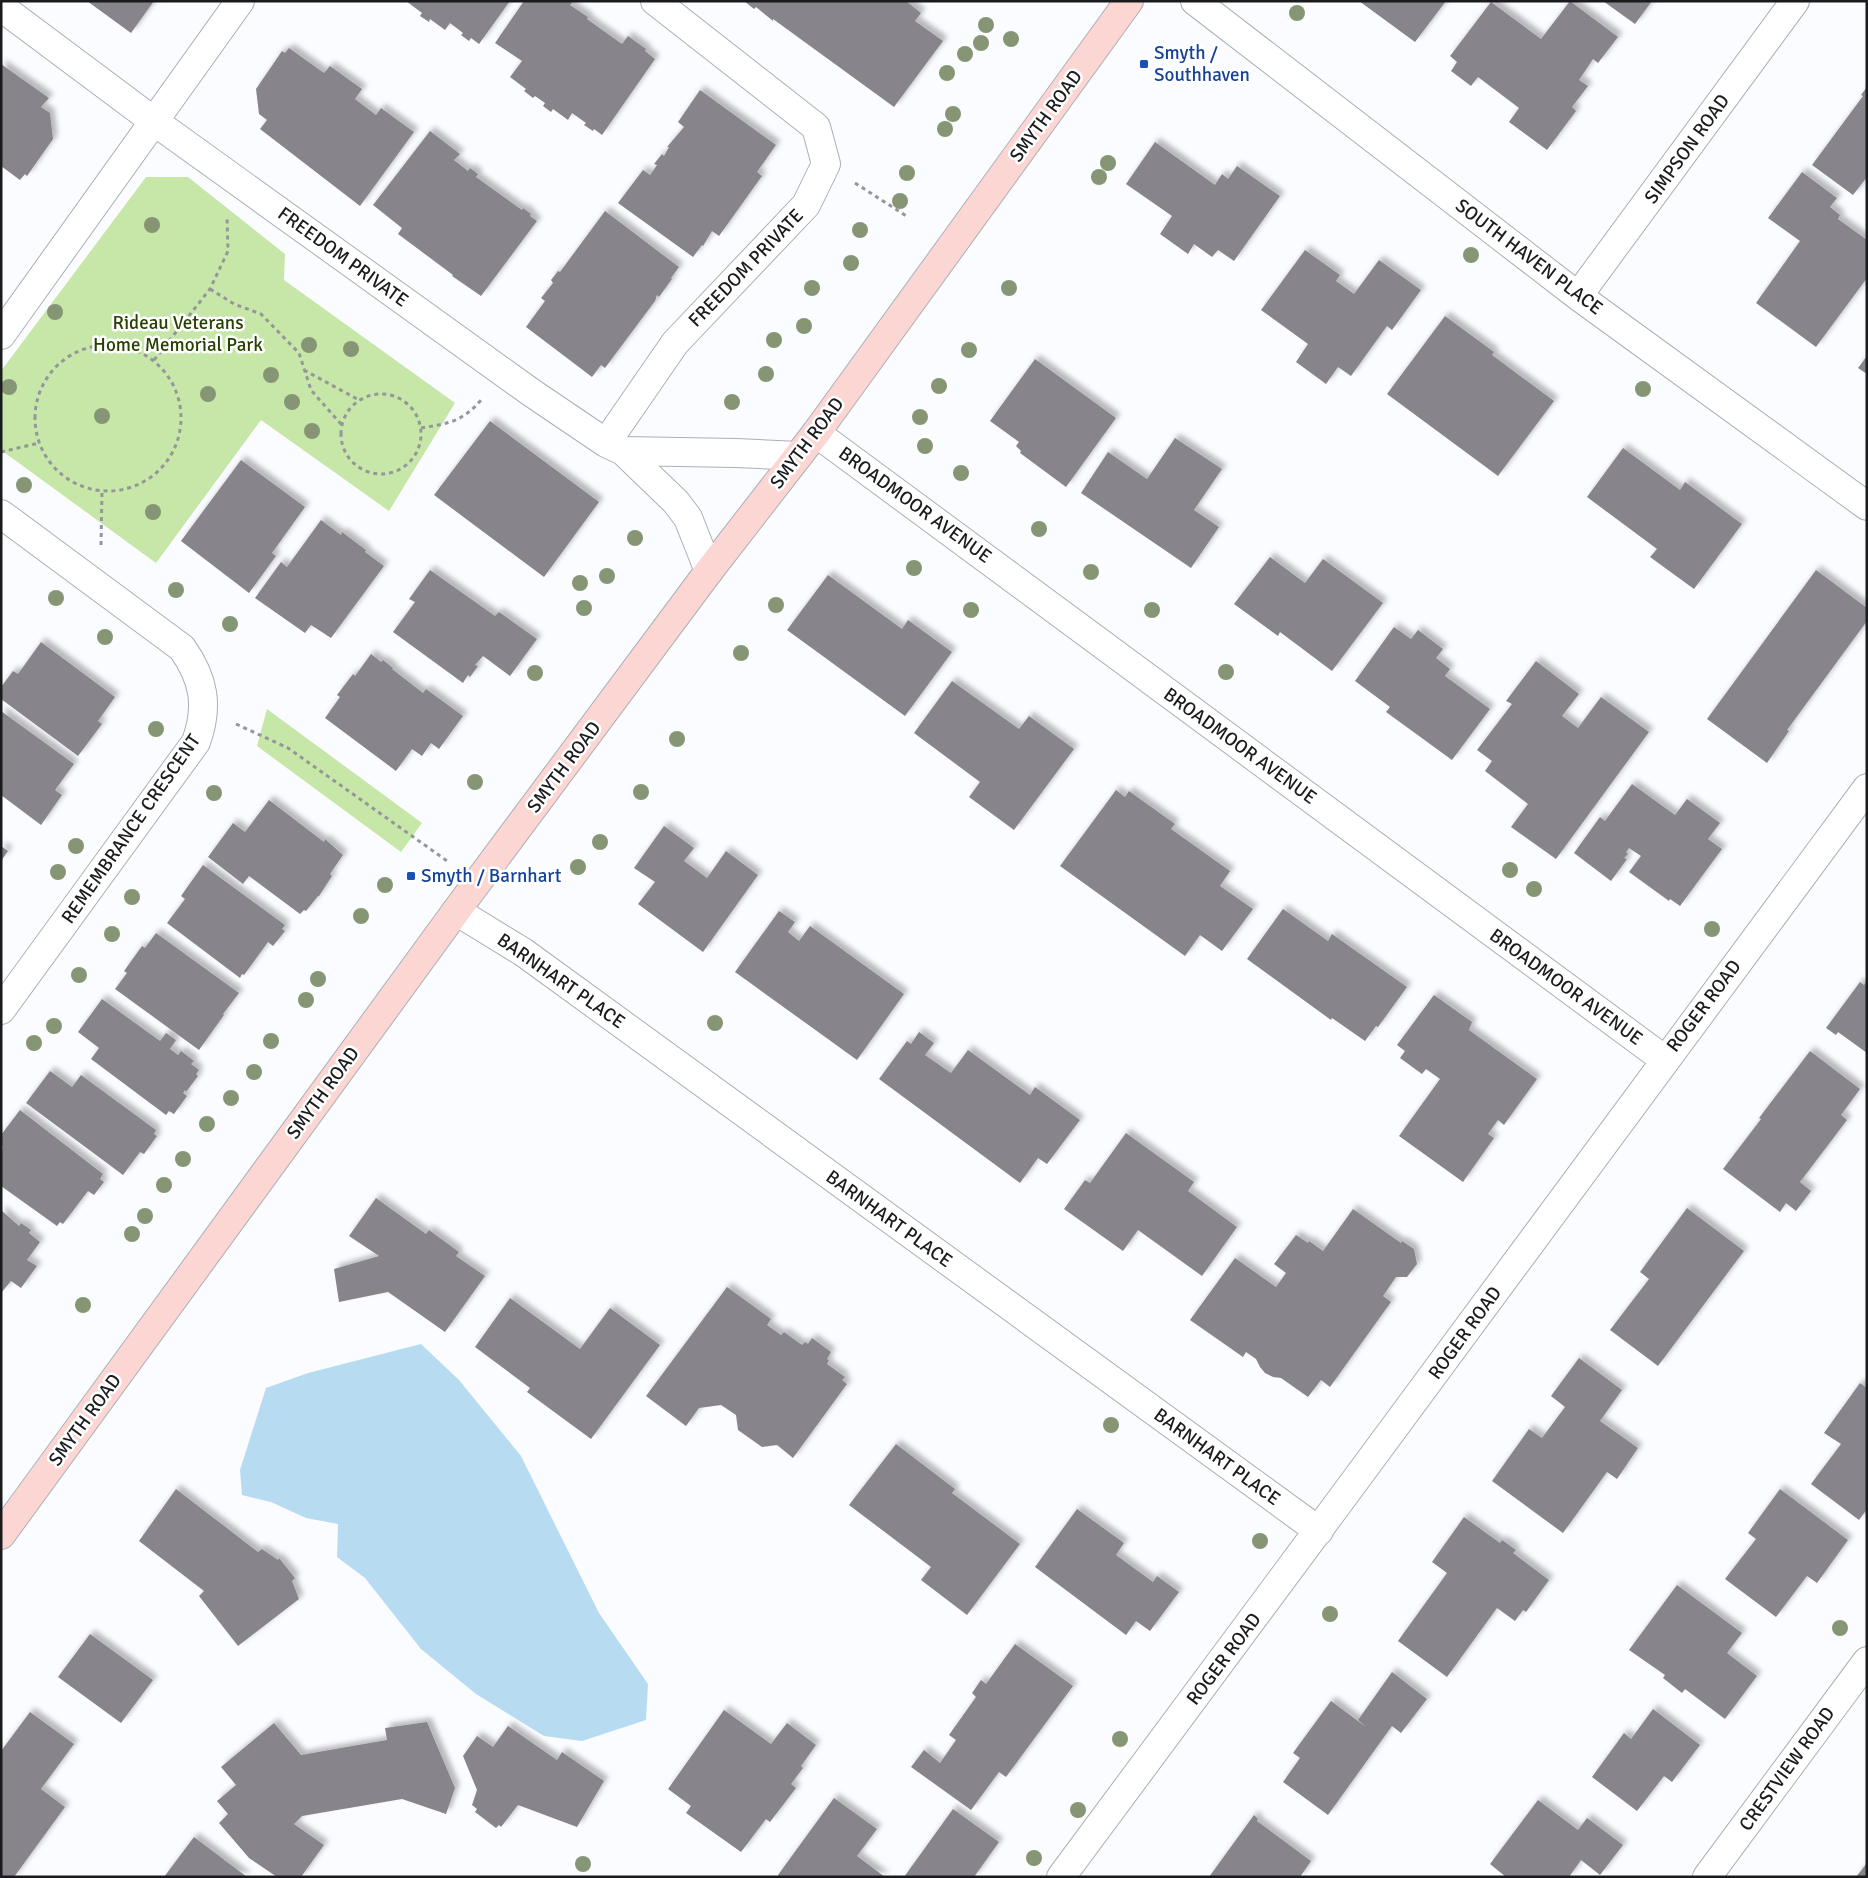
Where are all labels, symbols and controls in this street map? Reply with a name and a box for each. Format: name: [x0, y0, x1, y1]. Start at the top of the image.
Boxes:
place label: Smyth / Southhaven: [1154, 41, 1250, 87]
marker: Smyth / Southhaven: [1138, 58, 1150, 70]
street label: SMYTH ROAD: [1004, 65, 1088, 167]
street label: SIMPSON ROAD: [1639, 89, 1735, 209]
street label: SOUTH HAVEN PLACE: [1451, 194, 1607, 320]
street label: FREEDOM PRIVATE: [273, 202, 413, 312]
street label: FREEDOM PRIVATE: [683, 204, 809, 332]
park label: Rideau Veterans Home Memorial Park: [93, 311, 263, 357]
street label: SMYTH ROAD: [765, 392, 849, 494]
street label: BROADMOOR AVENUE: [834, 441, 996, 569]
street label: BROADMOOR AVENUE: [1159, 682, 1321, 810]
street label: SMYTH ROAD: [522, 716, 606, 818]
street label: REMEMBRANCE CRESCENT: [56, 729, 206, 928]
place label: Smyth / Barnhart: [421, 864, 562, 888]
marker: Smyth / Barnhart: [405, 870, 417, 882]
street label: BROADMOOR AVENUE: [1485, 923, 1647, 1051]
street label: BARNHART PLACE: [492, 928, 630, 1034]
street label: ROGER ROAD: [1661, 955, 1747, 1057]
street label: SMYTH ROAD: [281, 1042, 365, 1144]
street label: BARNHART PLACE: [821, 1165, 957, 1273]
street label: ROGER ROAD: [1423, 1282, 1507, 1384]
street label: SMYTH ROAD: [43, 1369, 127, 1471]
street label: BARNHART PLACE: [1149, 1403, 1285, 1511]
street label: ROGER ROAD: [1181, 1608, 1267, 1710]
street label: CRESTVIEW ROAD: [1734, 1702, 1840, 1836]

